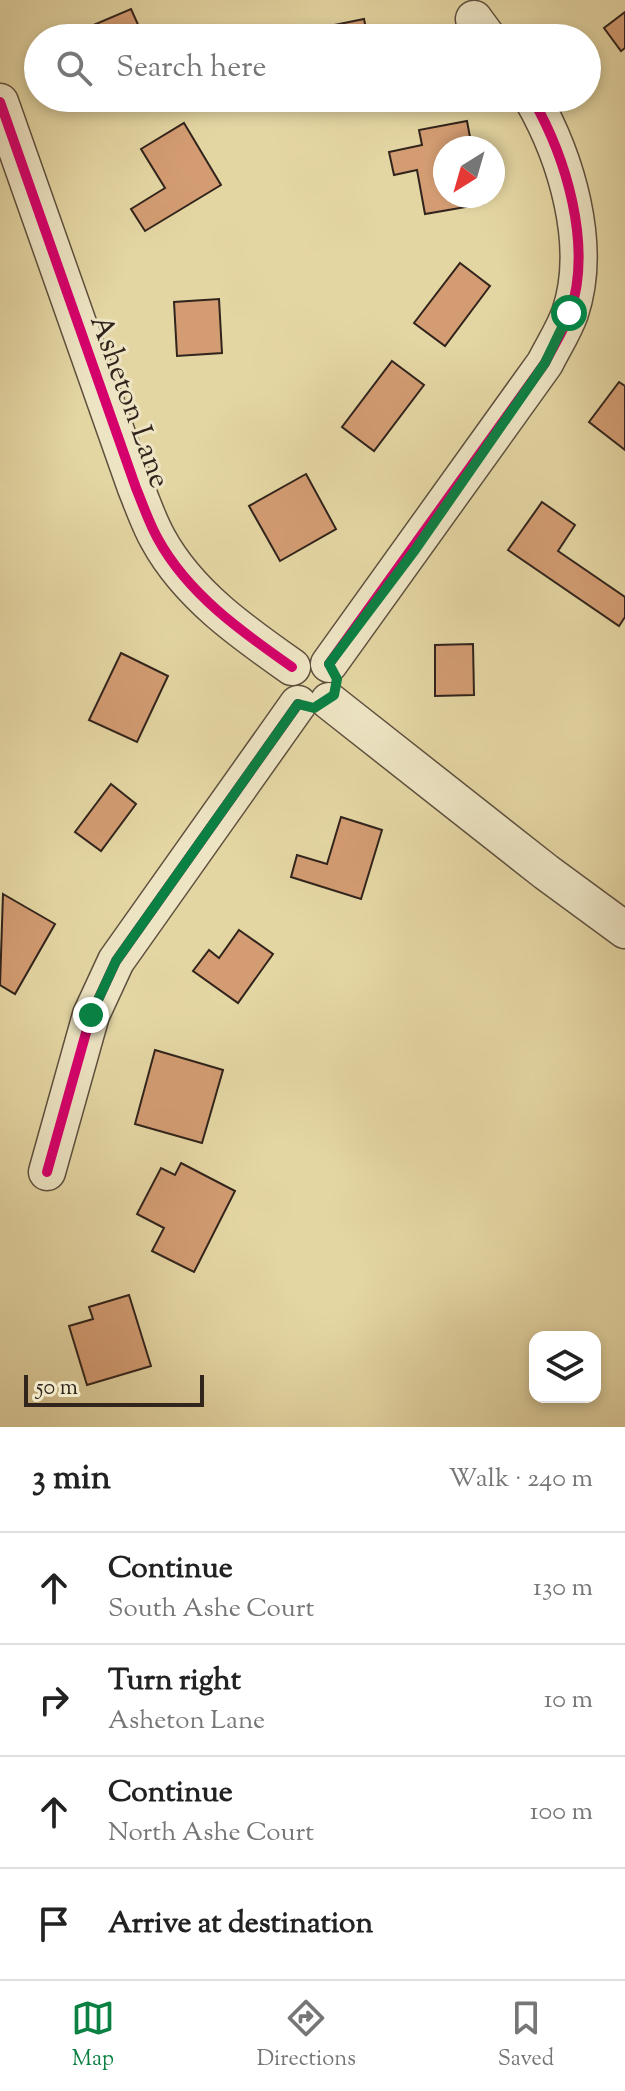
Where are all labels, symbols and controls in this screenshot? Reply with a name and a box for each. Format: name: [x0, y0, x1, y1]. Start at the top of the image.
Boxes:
search box: [24, 24, 601, 112]
icon: search: [52, 46, 96, 90]
text: Search here: [116, 47, 266, 90]
north arrow: [433, 136, 505, 208]
route start: [551, 295, 587, 331]
street label: Asheton Lane: [77, 309, 180, 494]
route end: [73, 997, 109, 1033]
map controls: [529, 1331, 601, 1403]
button: layers: [529, 1331, 601, 1403]
scale bar: [24, 1371, 204, 1407]
text: 50 m: [36, 1373, 78, 1405]
text: 3 min: [32, 1455, 111, 1504]
text: Walk · 240 m: [449, 1461, 593, 1498]
text: Continue: [108, 1548, 233, 1591]
icon: ahead: [32, 1566, 76, 1610]
text: 130 m: [533, 1570, 593, 1607]
text: South Ashe Court: [108, 1591, 314, 1628]
text: Turn right: [108, 1660, 241, 1703]
icon: right: [32, 1678, 76, 1722]
text: 10 m: [544, 1682, 593, 1719]
text: Asheton Lane: [108, 1703, 265, 1740]
text: Continue: [108, 1772, 233, 1815]
icon: ahead: [32, 1790, 76, 1834]
text: 100 m: [530, 1794, 593, 1831]
text: North Ashe Court: [108, 1815, 314, 1852]
icon: arrive: [32, 1902, 76, 1946]
text: Arrive at destination: [108, 1903, 373, 1946]
tab: Map: [71, 1996, 115, 2076]
tab: Directions: [257, 1996, 356, 2076]
tab: Saved: [498, 1996, 554, 2076]

